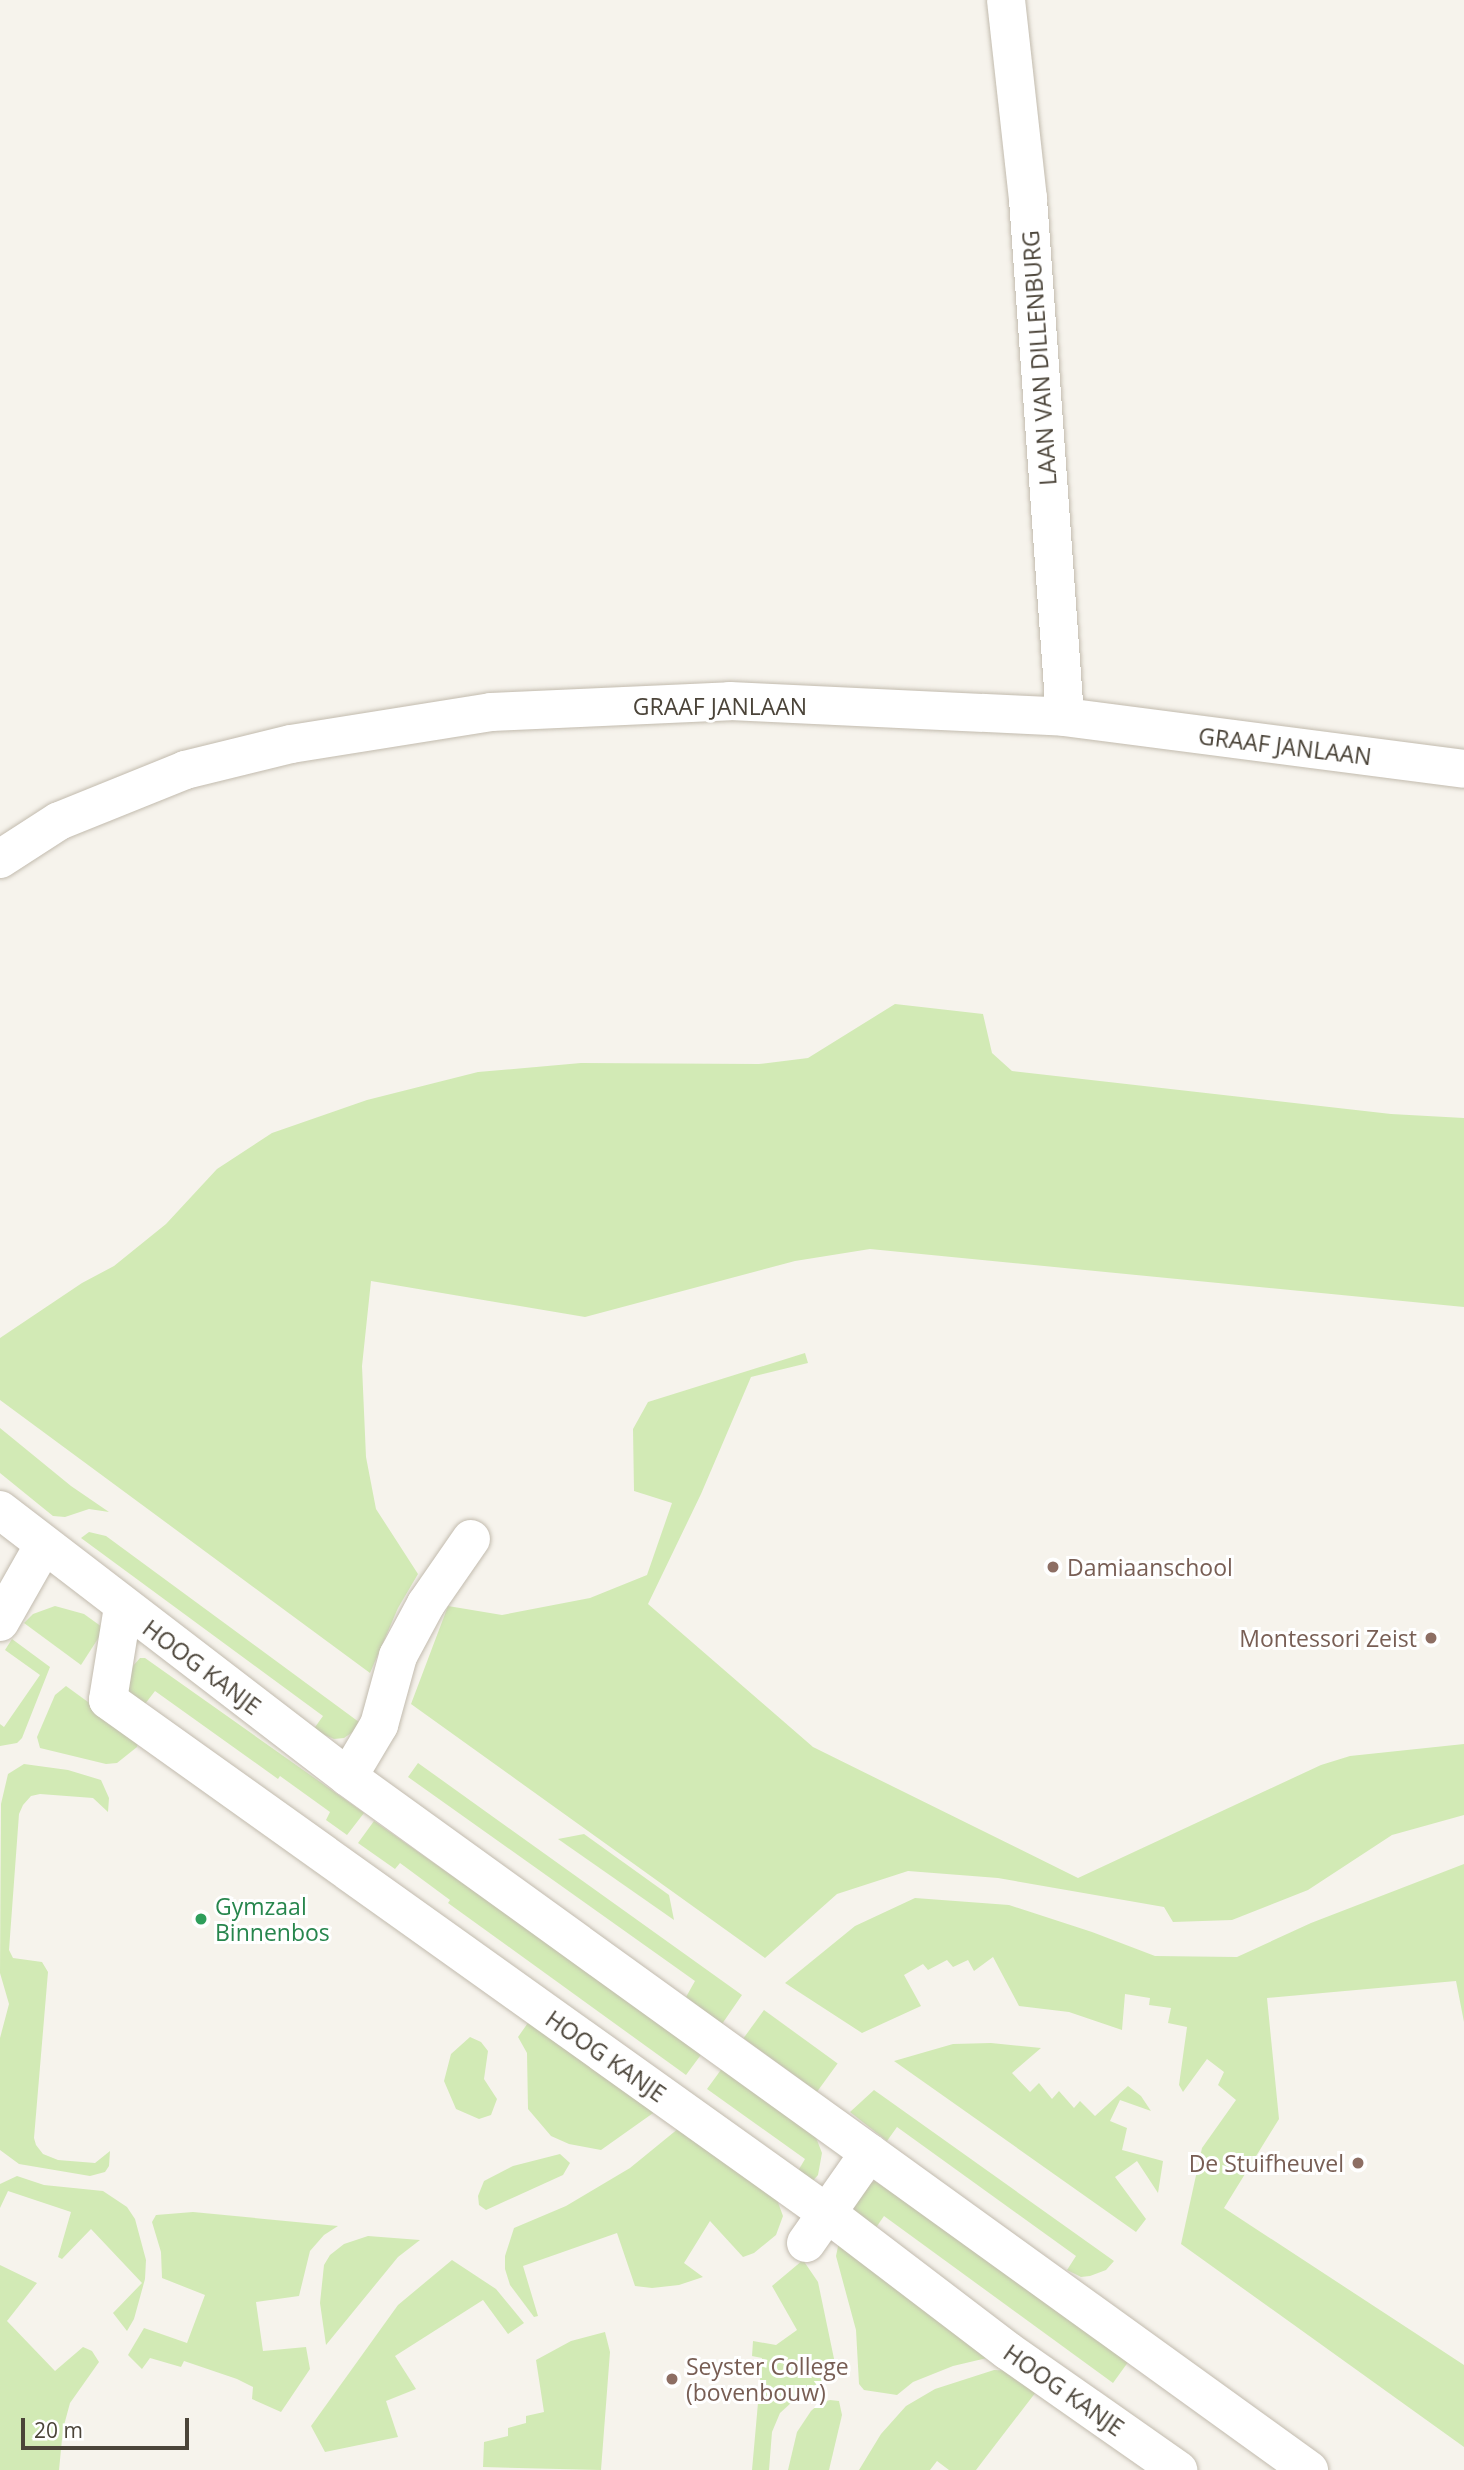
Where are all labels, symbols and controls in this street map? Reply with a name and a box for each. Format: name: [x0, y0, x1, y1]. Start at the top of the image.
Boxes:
street label: LAAN VAN DILLENBURG: [1016, 230, 1062, 486]
street label: GRAAF JANLAAN: [633, 692, 807, 720]
street label: GRAAF JANLAAN: [1197, 722, 1373, 770]
place label: Damiaanschool: [1067, 1553, 1233, 1581]
marker: Damiaanschool: [1045, 1559, 1061, 1575]
street label: HOOG KANJE: [138, 1614, 266, 1720]
place label: Montessori Zeist: [1239, 1624, 1417, 1652]
marker: Montessori Zeist: [1423, 1630, 1439, 1646]
place label: Gymzaal Binnenbos: [215, 1892, 330, 1946]
marker: Gymzaal Binnenbos: [193, 1911, 209, 1927]
street label: HOOG KANJE: [541, 2004, 671, 2108]
place label: De Stuifheuvel: [1189, 2149, 1344, 2177]
marker: De Stuifheuvel: [1350, 2155, 1366, 2171]
street label: HOOG KANJE: [999, 2338, 1129, 2442]
place label: Seyster College (bovenbouw): [686, 2352, 849, 2406]
marker: Seyster College (bovenbouw): [664, 2371, 680, 2387]
scale bar: [24, 2404, 192, 2448]
text: 20 m: [34, 2416, 83, 2444]

